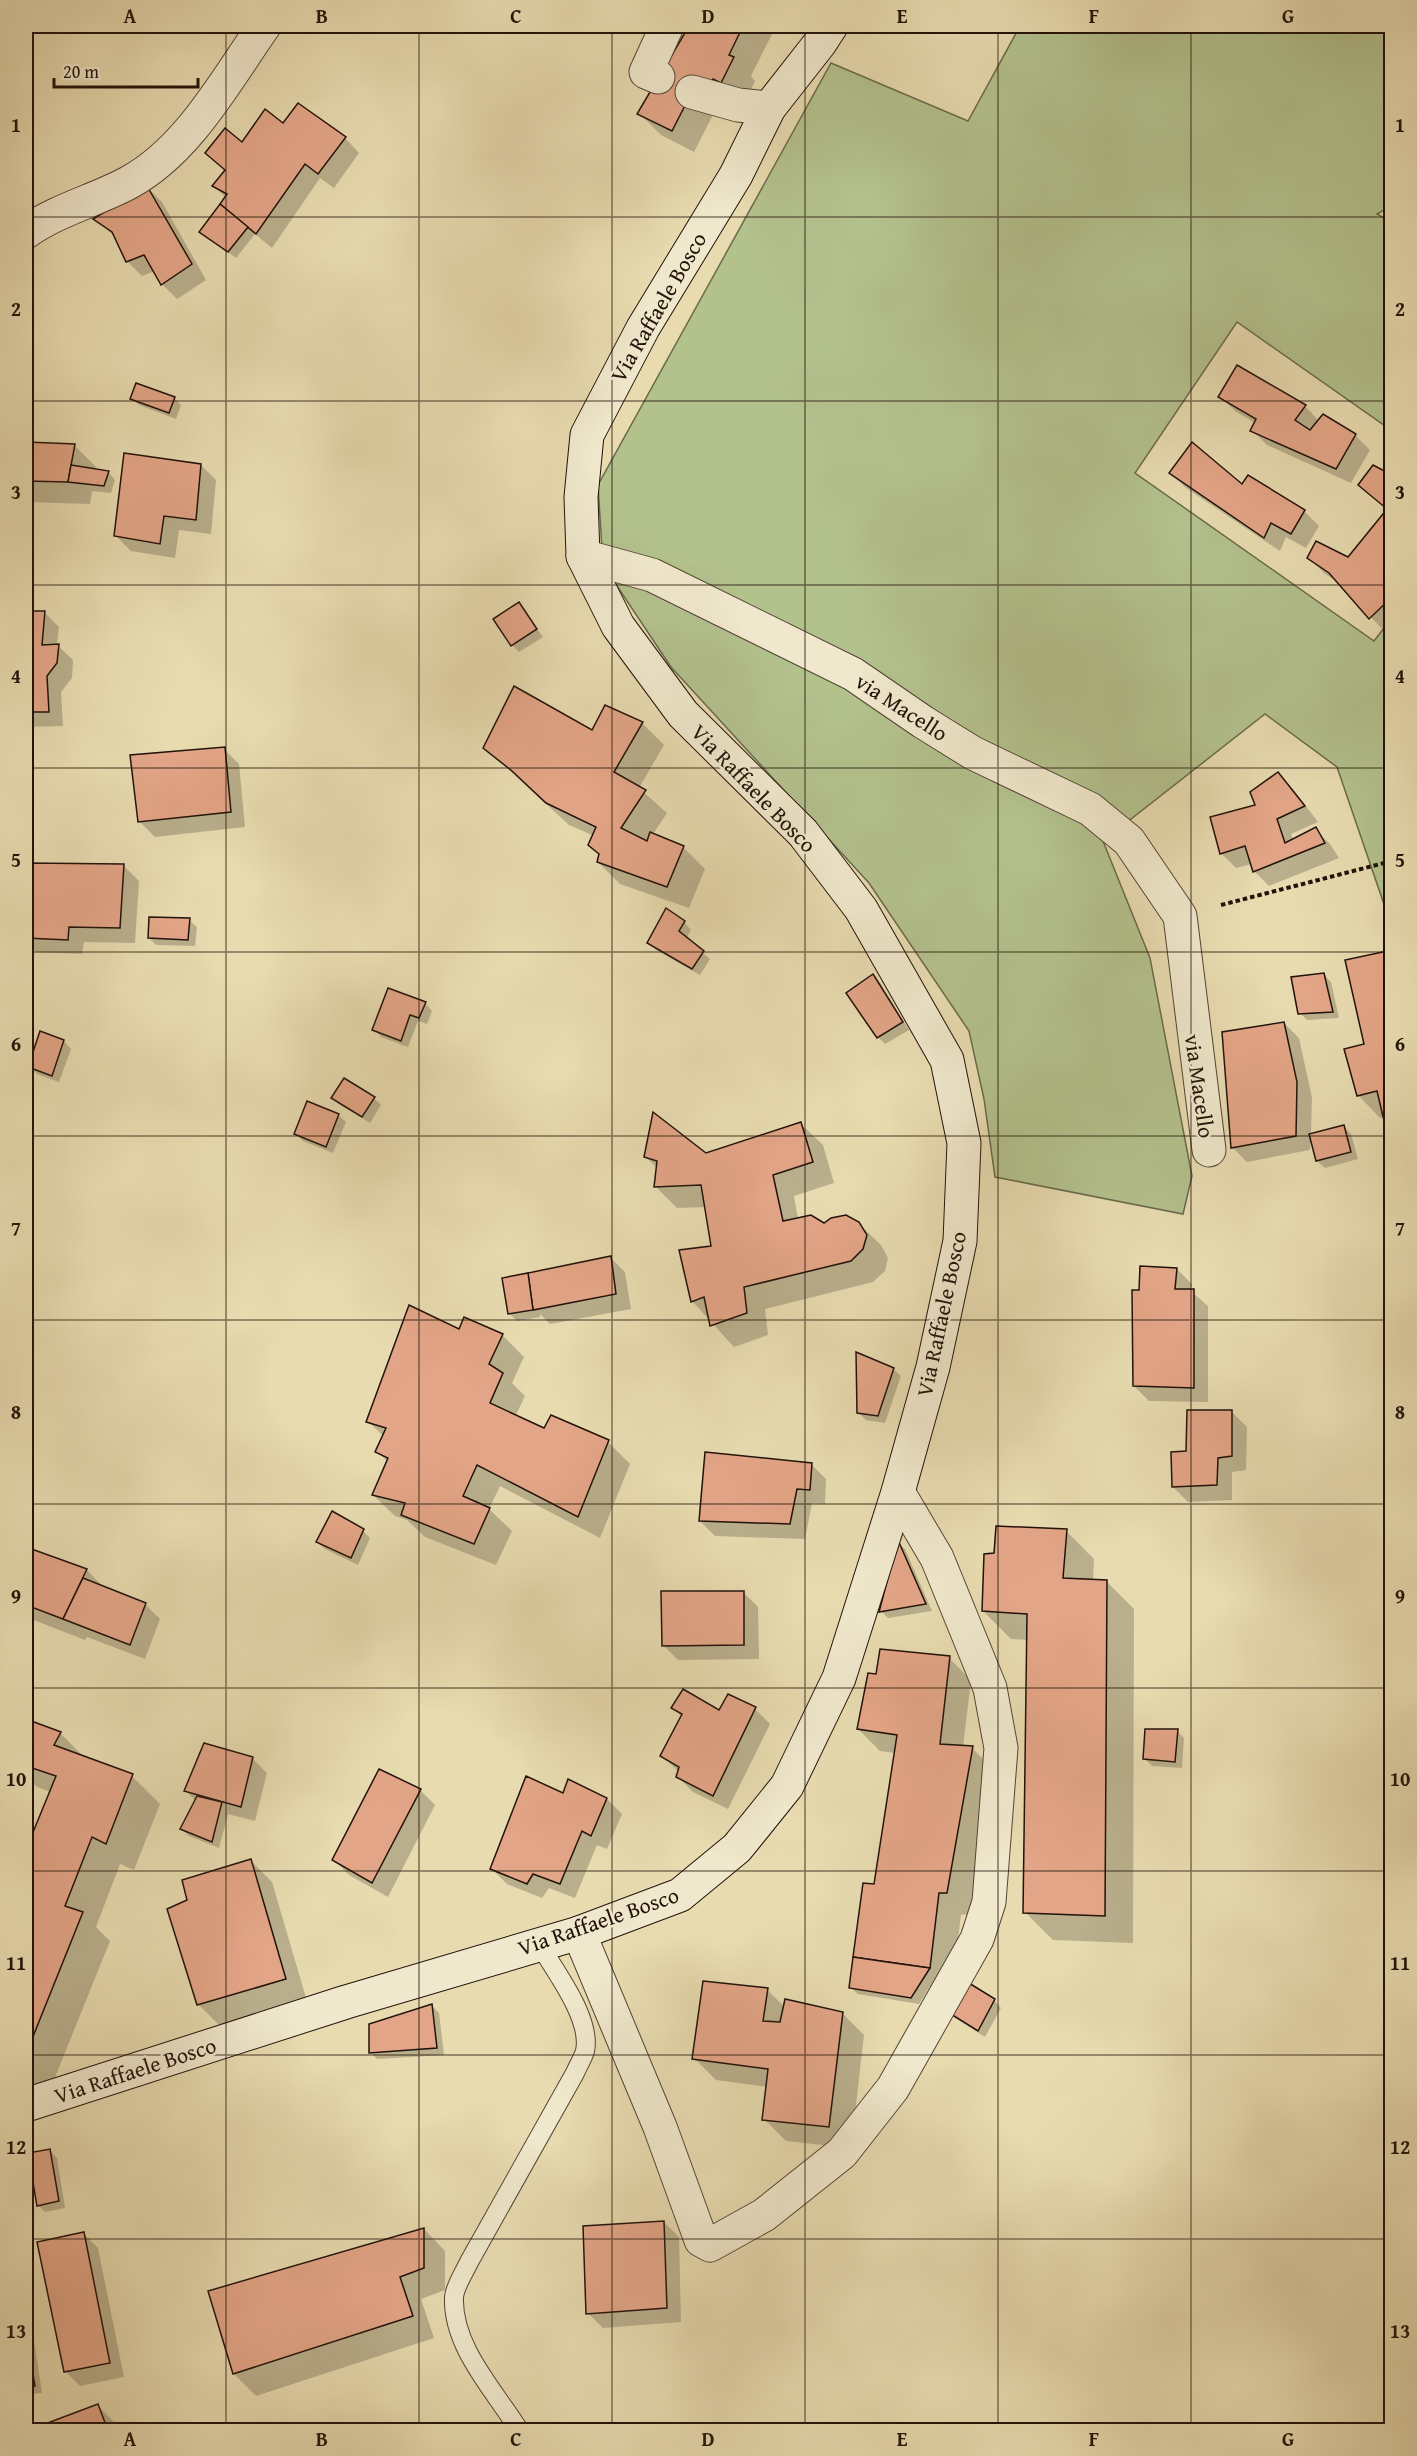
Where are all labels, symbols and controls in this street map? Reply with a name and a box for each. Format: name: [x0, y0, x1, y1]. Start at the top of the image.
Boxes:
text: A: [124, 1, 137, 30]
text: B: [316, 1, 328, 30]
text: C: [510, 1, 522, 30]
text: D: [701, 1, 715, 30]
text: E: [897, 1, 908, 30]
text: F: [1089, 1, 1099, 30]
text: G: [1282, 1, 1294, 30]
scale bar: [54, 51, 198, 89]
text: 20 m: [63, 58, 99, 85]
text: 1: [11, 110, 21, 139]
text: 1: [1395, 110, 1405, 139]
street label: Via Raffaele Bosco: [602, 226, 714, 388]
text: 2: [11, 294, 21, 323]
text: 2: [1395, 294, 1405, 323]
text: 3: [11, 477, 21, 506]
text: 3: [1395, 477, 1405, 506]
text: 4: [11, 661, 21, 690]
text: 4: [1395, 661, 1405, 690]
street label: via Macello: [849, 665, 955, 749]
street label: Via Raffaele Bosco: [684, 716, 824, 860]
text: 5: [11, 845, 21, 874]
text: 5: [1395, 845, 1405, 874]
text: 6: [11, 1029, 21, 1058]
text: 6: [1395, 1029, 1405, 1058]
street label: via Macello: [1177, 1032, 1223, 1140]
text: 7: [11, 1213, 21, 1242]
text: 7: [1395, 1213, 1405, 1242]
street label: Via Raffaele Bosco: [908, 1228, 974, 1400]
text: 8: [11, 1397, 21, 1426]
text: 8: [1395, 1397, 1405, 1426]
text: 9: [11, 1581, 21, 1610]
text: 9: [1395, 1581, 1405, 1610]
text: 10: [6, 1764, 26, 1793]
text: 10: [1390, 1764, 1410, 1793]
street label: Via Raffaele Bosco: [513, 1878, 683, 1964]
text: 11: [6, 1948, 26, 1977]
text: 11: [1390, 1948, 1410, 1977]
street label: Via Raffaele Bosco: [50, 2029, 220, 2111]
text: 12: [6, 2132, 26, 2161]
text: 12: [1390, 2132, 1410, 2161]
text: 13: [6, 2316, 26, 2345]
text: 13: [1390, 2316, 1410, 2345]
text: A: [124, 2424, 137, 2453]
text: B: [316, 2424, 328, 2453]
text: C: [510, 2424, 522, 2453]
text: D: [701, 2424, 715, 2453]
text: E: [897, 2424, 908, 2453]
text: F: [1089, 2424, 1099, 2453]
text: G: [1282, 2424, 1294, 2453]

